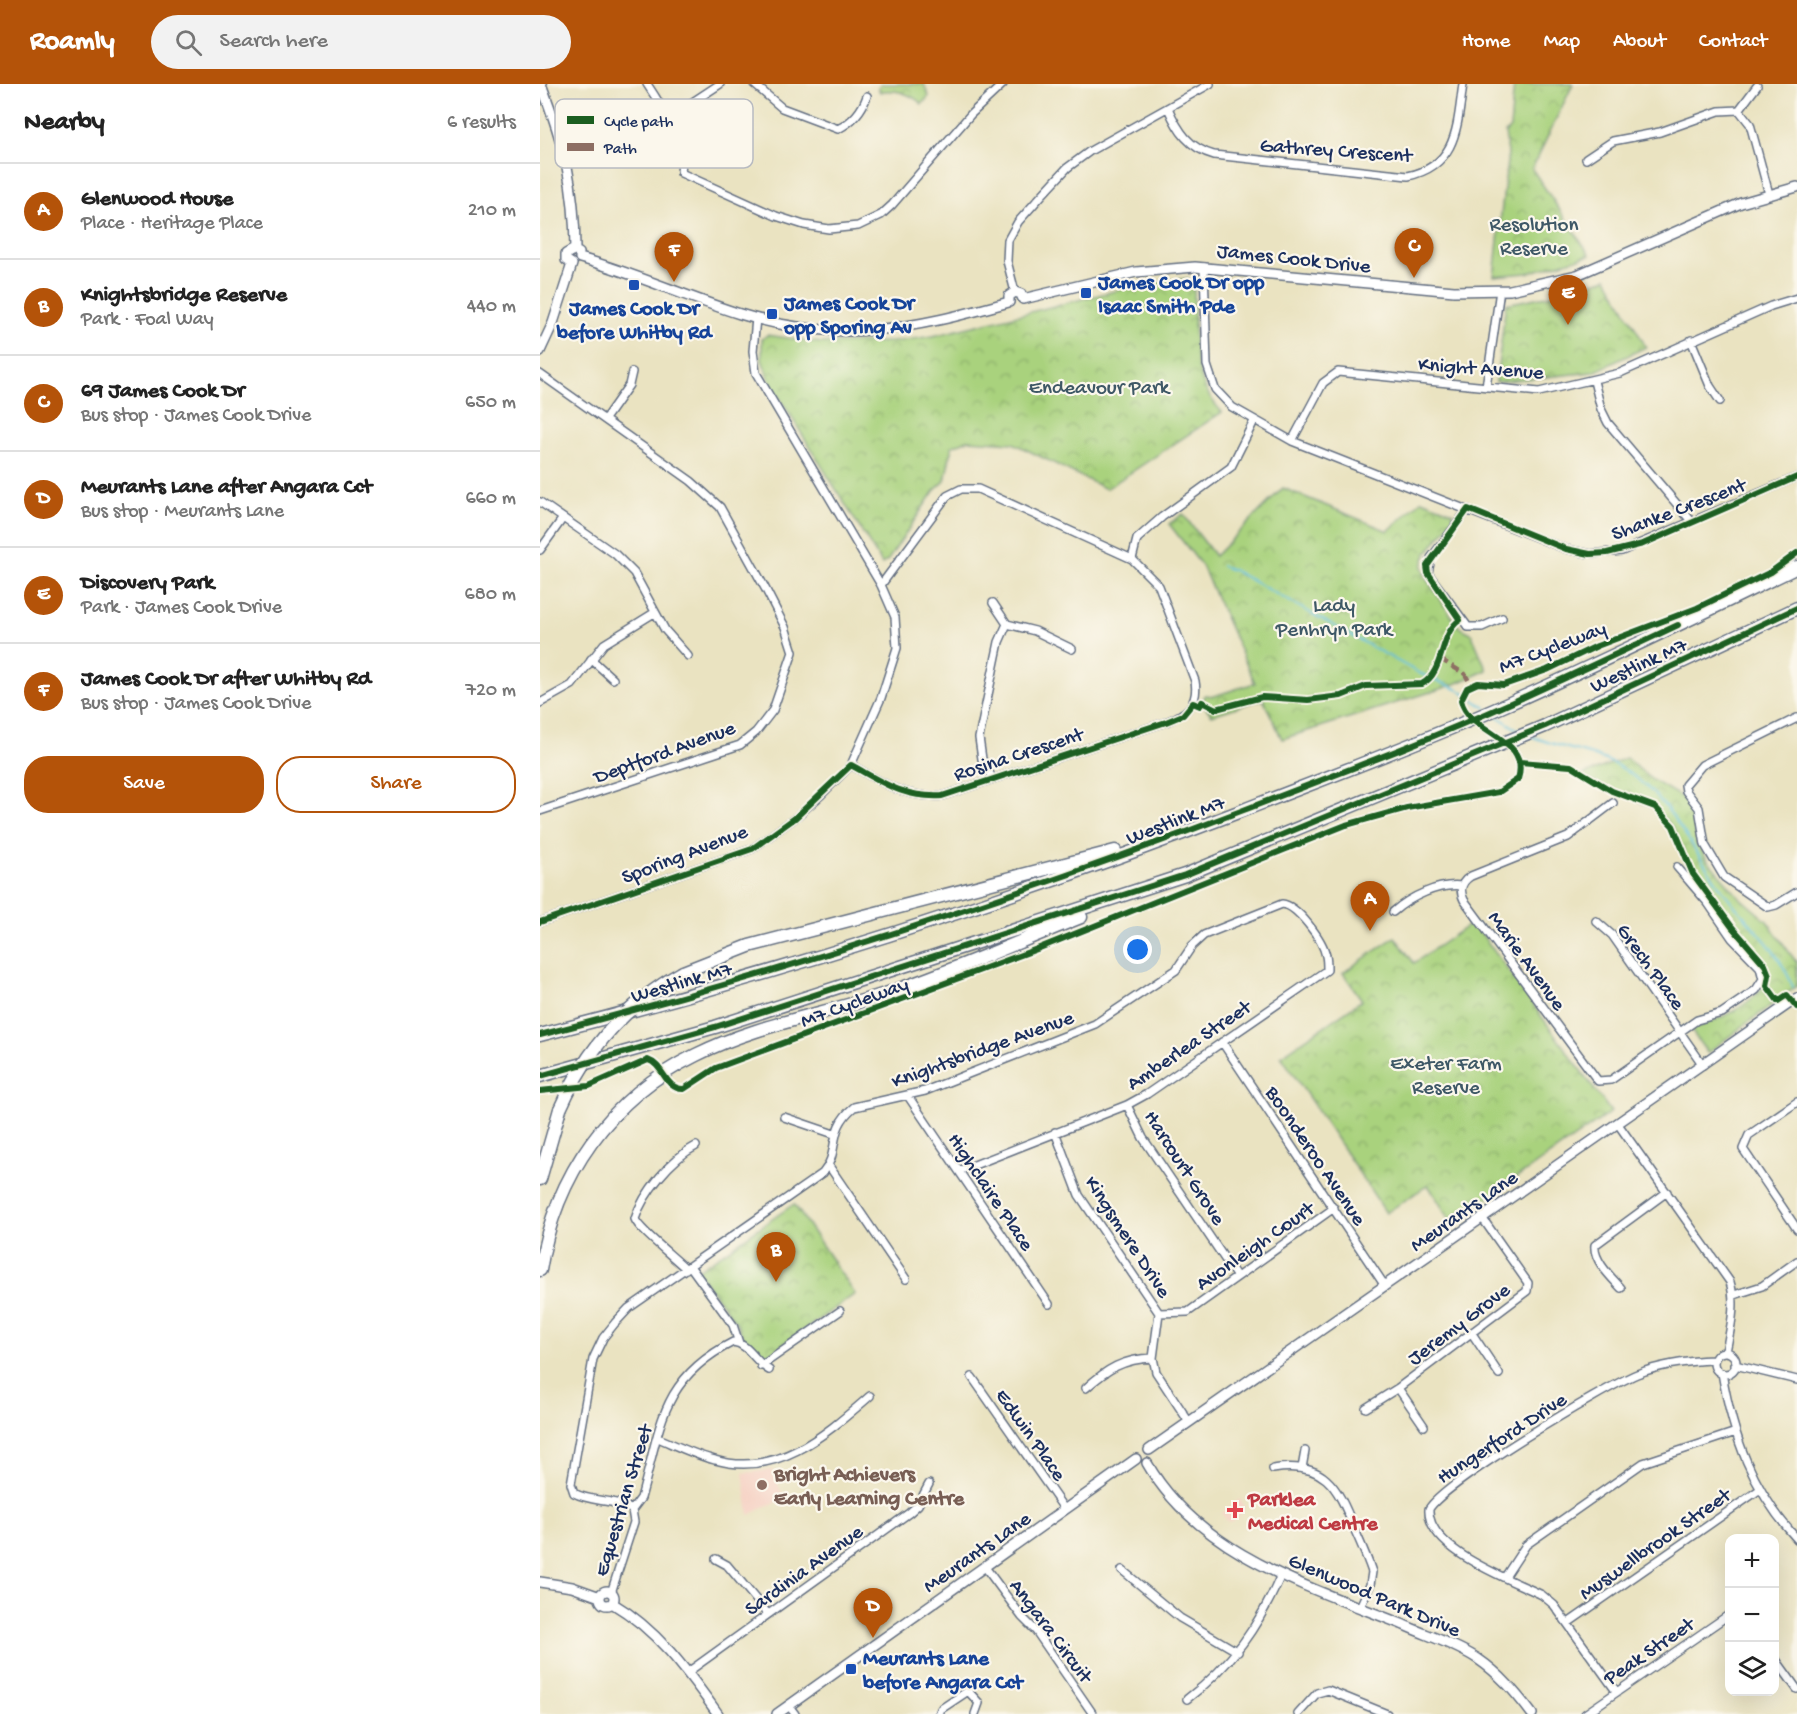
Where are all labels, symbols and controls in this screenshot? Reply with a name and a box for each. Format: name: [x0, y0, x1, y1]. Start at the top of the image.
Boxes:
search box: [151, 15, 571, 69]
text: Roamly: [30, 26, 115, 59]
icon: search: [172, 26, 205, 59]
text: Search here: [220, 29, 328, 55]
text: Home: [1462, 30, 1510, 55]
text: Map: [1543, 30, 1580, 55]
text: About: [1613, 30, 1666, 55]
text: Contact: [1699, 30, 1767, 55]
legend: [555, 99, 753, 168]
text: Nearby: [24, 108, 105, 139]
text: 6 results: [447, 112, 516, 135]
text: Cycle path: [604, 114, 674, 133]
street label: Gathrey Crescent: [1259, 135, 1415, 170]
text: Path: [603, 141, 637, 160]
text: Glenwood House: [81, 187, 233, 213]
text: A: [38, 200, 49, 223]
text: 210 m: [468, 200, 516, 223]
text: Place · Heritage Place: [81, 213, 263, 236]
park label: Resolution Reserve: [1490, 214, 1578, 263]
pin: C: [1394, 228, 1434, 278]
pin: F: [654, 232, 694, 282]
street label: James Cook Drive: [1215, 240, 1373, 281]
place label: James Cook Dr opp Isaac Smith Pde: [1097, 272, 1265, 321]
pin: E: [1548, 276, 1588, 325]
marker: James Cook Dr before Whitby Rd: [627, 278, 641, 292]
text: Knightsbridge Reserve: [81, 283, 287, 309]
marker: James Cook Dr opp Isaac Smith Pde: [1079, 286, 1093, 300]
place label: James Cook Dr opp Sporing Av: [783, 293, 916, 342]
text: B: [38, 296, 49, 319]
text: 440 m: [467, 296, 516, 319]
place label: James Cook Dr before Whitby Rd: [556, 298, 714, 347]
marker: James Cook Dr opp Sporing Av: [765, 307, 779, 321]
text: Park · Foal Way: [81, 309, 214, 332]
street label: Knight Avenue: [1417, 354, 1546, 387]
park label: Endeavour Park: [1029, 377, 1172, 402]
text: 69 James Cook Dr: [81, 379, 244, 405]
text: C: [38, 392, 49, 415]
text: 650 m: [465, 392, 516, 415]
text: Bus stop · James Cook Drive: [81, 405, 311, 428]
street label: Shanke Crescent: [1609, 473, 1752, 548]
text: Meurants Lane after Angara Cct: [81, 475, 372, 501]
text: D: [37, 488, 50, 511]
text: 660 m: [465, 488, 516, 511]
text: Bus stop · Meurants Lane: [81, 501, 284, 524]
text: Discovery Park: [81, 571, 214, 597]
text: E: [37, 584, 50, 607]
text: 680 m: [465, 584, 516, 607]
park label: Lady Penhryn Park: [1275, 595, 1395, 644]
text: Park · James Cook Drive: [81, 597, 282, 620]
street label: M7 Cycleway: [1496, 617, 1611, 681]
street label: Westlink M7: [1587, 633, 1693, 700]
text: James Cook Dr after Whitby Rd: [81, 667, 371, 693]
text: F: [38, 680, 49, 703]
text: 720 m: [466, 680, 516, 703]
text: Bus stop · James Cook Drive: [81, 693, 311, 716]
street label: Deptford Avenue: [589, 717, 740, 792]
street label: Rosina Crescent: [951, 723, 1089, 789]
button: Save: [24, 756, 264, 813]
button: Share: [276, 756, 516, 813]
street label: Westlink M7: [1123, 792, 1230, 853]
street label: Sporing Avenue: [619, 820, 753, 892]
pin: A: [1350, 882, 1390, 931]
street label: Marie Avenue: [1481, 907, 1570, 1018]
street label: Grech Place: [1609, 920, 1690, 1017]
your location: [1123, 935, 1152, 964]
street label: Westlink M7: [629, 958, 736, 1011]
street label: M7 Cycleway: [798, 973, 913, 1035]
street label: Amberlea Street: [1123, 995, 1259, 1098]
street label: Knightsbridge Avenue: [889, 1006, 1079, 1096]
park label: Exeter Farm Reserve: [1390, 1053, 1502, 1102]
street label: Boonderoo Avenue: [1258, 1082, 1371, 1232]
street label: Harcourt Grove: [1137, 1107, 1230, 1232]
street label: Highclaire Place: [940, 1129, 1038, 1258]
street label: Meurants Lane: [1406, 1166, 1525, 1259]
street label: Kingsmere Drive: [1077, 1172, 1175, 1305]
street label: Avonleigh Court: [1192, 1196, 1322, 1298]
pin: B: [756, 1232, 796, 1282]
street label: Jeremy Grove: [1404, 1278, 1517, 1373]
street label: Edwin Place: [988, 1385, 1071, 1488]
street label: Hungerford Drive: [1433, 1388, 1574, 1491]
street label: Equestrian Street: [590, 1420, 661, 1580]
place label: Bright Achievers Early Learning Centre: [773, 1464, 965, 1513]
marker: Bright Achievers Early Learning Centre: [755, 1478, 769, 1492]
street label: Muswellbrook Street: [1575, 1483, 1739, 1607]
place label: Parklea Medical Centre: [1247, 1489, 1379, 1538]
marker: Parklea Medical Centre: [1226, 1501, 1244, 1519]
street label: Meurants Lane: [919, 1507, 1038, 1600]
street label: Sardinia Avenue: [741, 1520, 870, 1623]
map controls: [1725, 1534, 1779, 1696]
button: +: [1725, 1534, 1779, 1588]
street label: Glenwood Park Drive: [1284, 1550, 1465, 1645]
street label: Angara Circuit: [1002, 1575, 1098, 1691]
pin: D: [854, 1588, 892, 1638]
button: −: [1725, 1588, 1779, 1642]
street label: Peak Street: [1599, 1612, 1702, 1693]
button: layers: [1725, 1642, 1779, 1696]
place label: Meurants Lane before Angara Cct: [862, 1648, 1025, 1697]
marker: Meurants Lane before Angara Cct: [844, 1662, 858, 1676]

